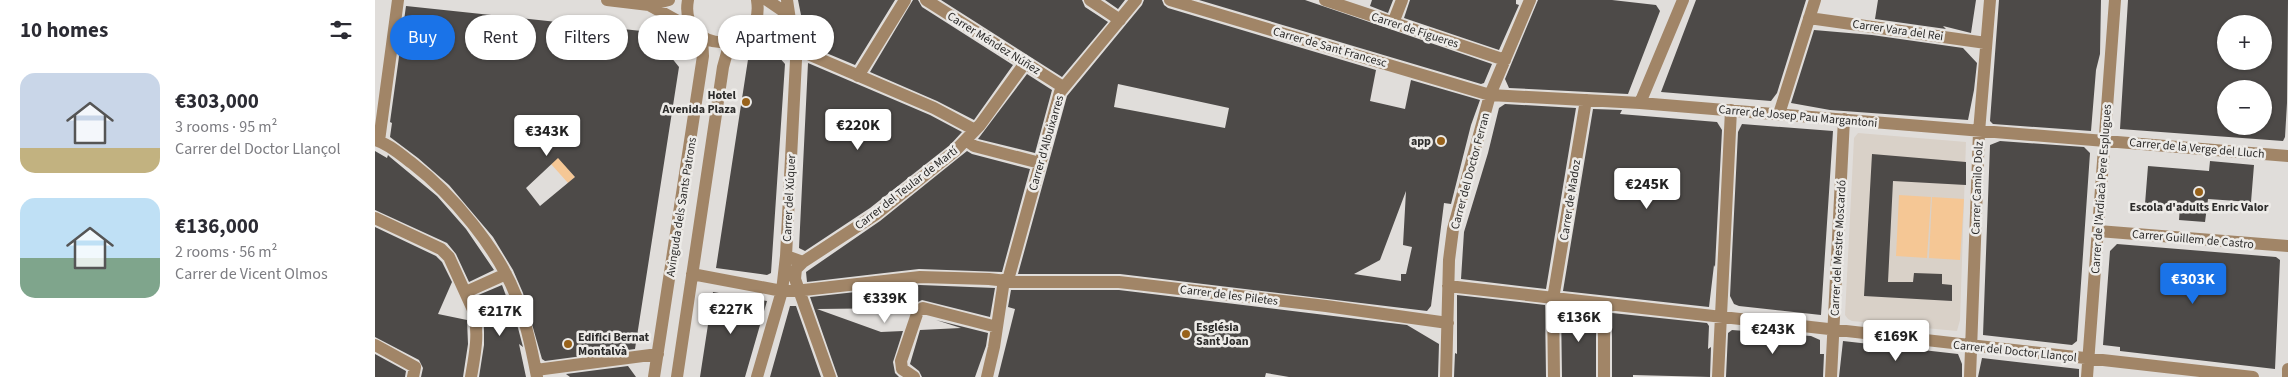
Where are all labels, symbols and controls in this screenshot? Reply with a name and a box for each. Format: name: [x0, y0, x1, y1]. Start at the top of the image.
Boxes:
street label: Carrer Méndez Núñez: [944, 8, 1044, 79]
street label: Carrer de Figueres: [1369, 8, 1461, 53]
text: 10 homes: [20, 15, 108, 45]
chip: Buy: [390, 15, 455, 60]
chip: Rent: [465, 15, 536, 60]
chip: Filters: [546, 15, 628, 60]
chip: New: [638, 15, 708, 60]
chip: Apartment: [718, 15, 834, 60]
map controls: [2217, 15, 2272, 135]
button: +: [2217, 15, 2272, 70]
icon: filters: [327, 16, 355, 44]
street label: Carrer Vara del Rei: [1851, 16, 1945, 45]
street label: Carrer de Sant Francesc: [1271, 23, 1389, 72]
button: −: [2217, 80, 2272, 135]
text: €303,000: [175, 86, 259, 116]
place label: Hotel Avenida Plaza: [662, 87, 737, 118]
icon: home: [60, 93, 120, 153]
street label: Carrer d'Albuixarres: [1025, 93, 1068, 193]
marker: Hotel Avenida Plaza: [740, 96, 752, 108]
street label: Carrer de Josep Pau Margantoni: [1718, 101, 1878, 132]
street label: Carrer de l'Ardiacà Pere Esplugues: [2087, 104, 2116, 274]
pin: €220K: [823, 108, 893, 151]
street label: Carrer del Doctor Ferran: [1447, 111, 1494, 231]
pin: €343K: [512, 114, 582, 157]
text: €220K: [836, 114, 880, 136]
text: 3 rooms · 95 m²: [175, 116, 277, 138]
text: €343K: [525, 120, 569, 142]
place label: app: [1411, 133, 1431, 150]
street label: Carrer de la Verge del Lluch: [2129, 134, 2265, 163]
marker: app: [1435, 135, 1447, 147]
street label: Avinguda dels Sants Patrons: [662, 136, 701, 278]
text: Carrer del Doctor Llançol: [175, 138, 341, 160]
street label: Carrer Camilo Dolz: [1967, 141, 1988, 235]
street label: Carrer del Teular de Martí: [851, 142, 962, 234]
street label: Carrer del Xúquer: [779, 153, 800, 242]
street label: Carrer de Madoz: [1556, 158, 1585, 242]
pin: €245K: [1612, 168, 1682, 210]
text: €245K: [1625, 173, 1669, 195]
street label: Carrer del Mestre Moscardó: [1826, 179, 1851, 317]
marker: Escola d'adults Enric Valor: [2193, 186, 2205, 198]
place label: Escola d'adults Enric Valor: [2129, 199, 2269, 216]
text: €136,000: [175, 211, 259, 241]
icon: home: [60, 218, 120, 278]
street label: Carrer Guillem de Castro: [2131, 226, 2255, 253]
text: 2 rooms · 56 m²: [175, 241, 277, 263]
pin: €303K: [2158, 262, 2228, 305]
text: Carrer de Vicent Olmos: [175, 263, 328, 285]
text: €303K: [2171, 268, 2215, 290]
street label: Carrer de les Piletes: [1179, 281, 1279, 310]
pin: €339K: [850, 282, 920, 324]
text: €339K: [863, 287, 907, 309]
pin: €227K: [696, 292, 766, 335]
pin: €217K: [465, 294, 535, 337]
text: €227K: [709, 298, 753, 320]
text: €217K: [478, 300, 522, 322]
pin: €136K: [1544, 300, 1614, 343]
text: €136K: [1557, 306, 1601, 328]
pin: €243K: [1738, 312, 1808, 355]
text: €243K: [1751, 318, 1795, 340]
place label: Església Sant Joan: [1196, 319, 1249, 350]
pin: €169K: [1861, 320, 1931, 362]
text: €169K: [1874, 325, 1918, 347]
marker: Església Sant Joan: [1180, 328, 1192, 340]
place label: Edifici Bernat Montalvà: [578, 329, 650, 360]
street label: Carrer del Doctor Llançol: [1952, 337, 2078, 366]
marker: Edifici Bernat Montalvà: [562, 338, 574, 350]

